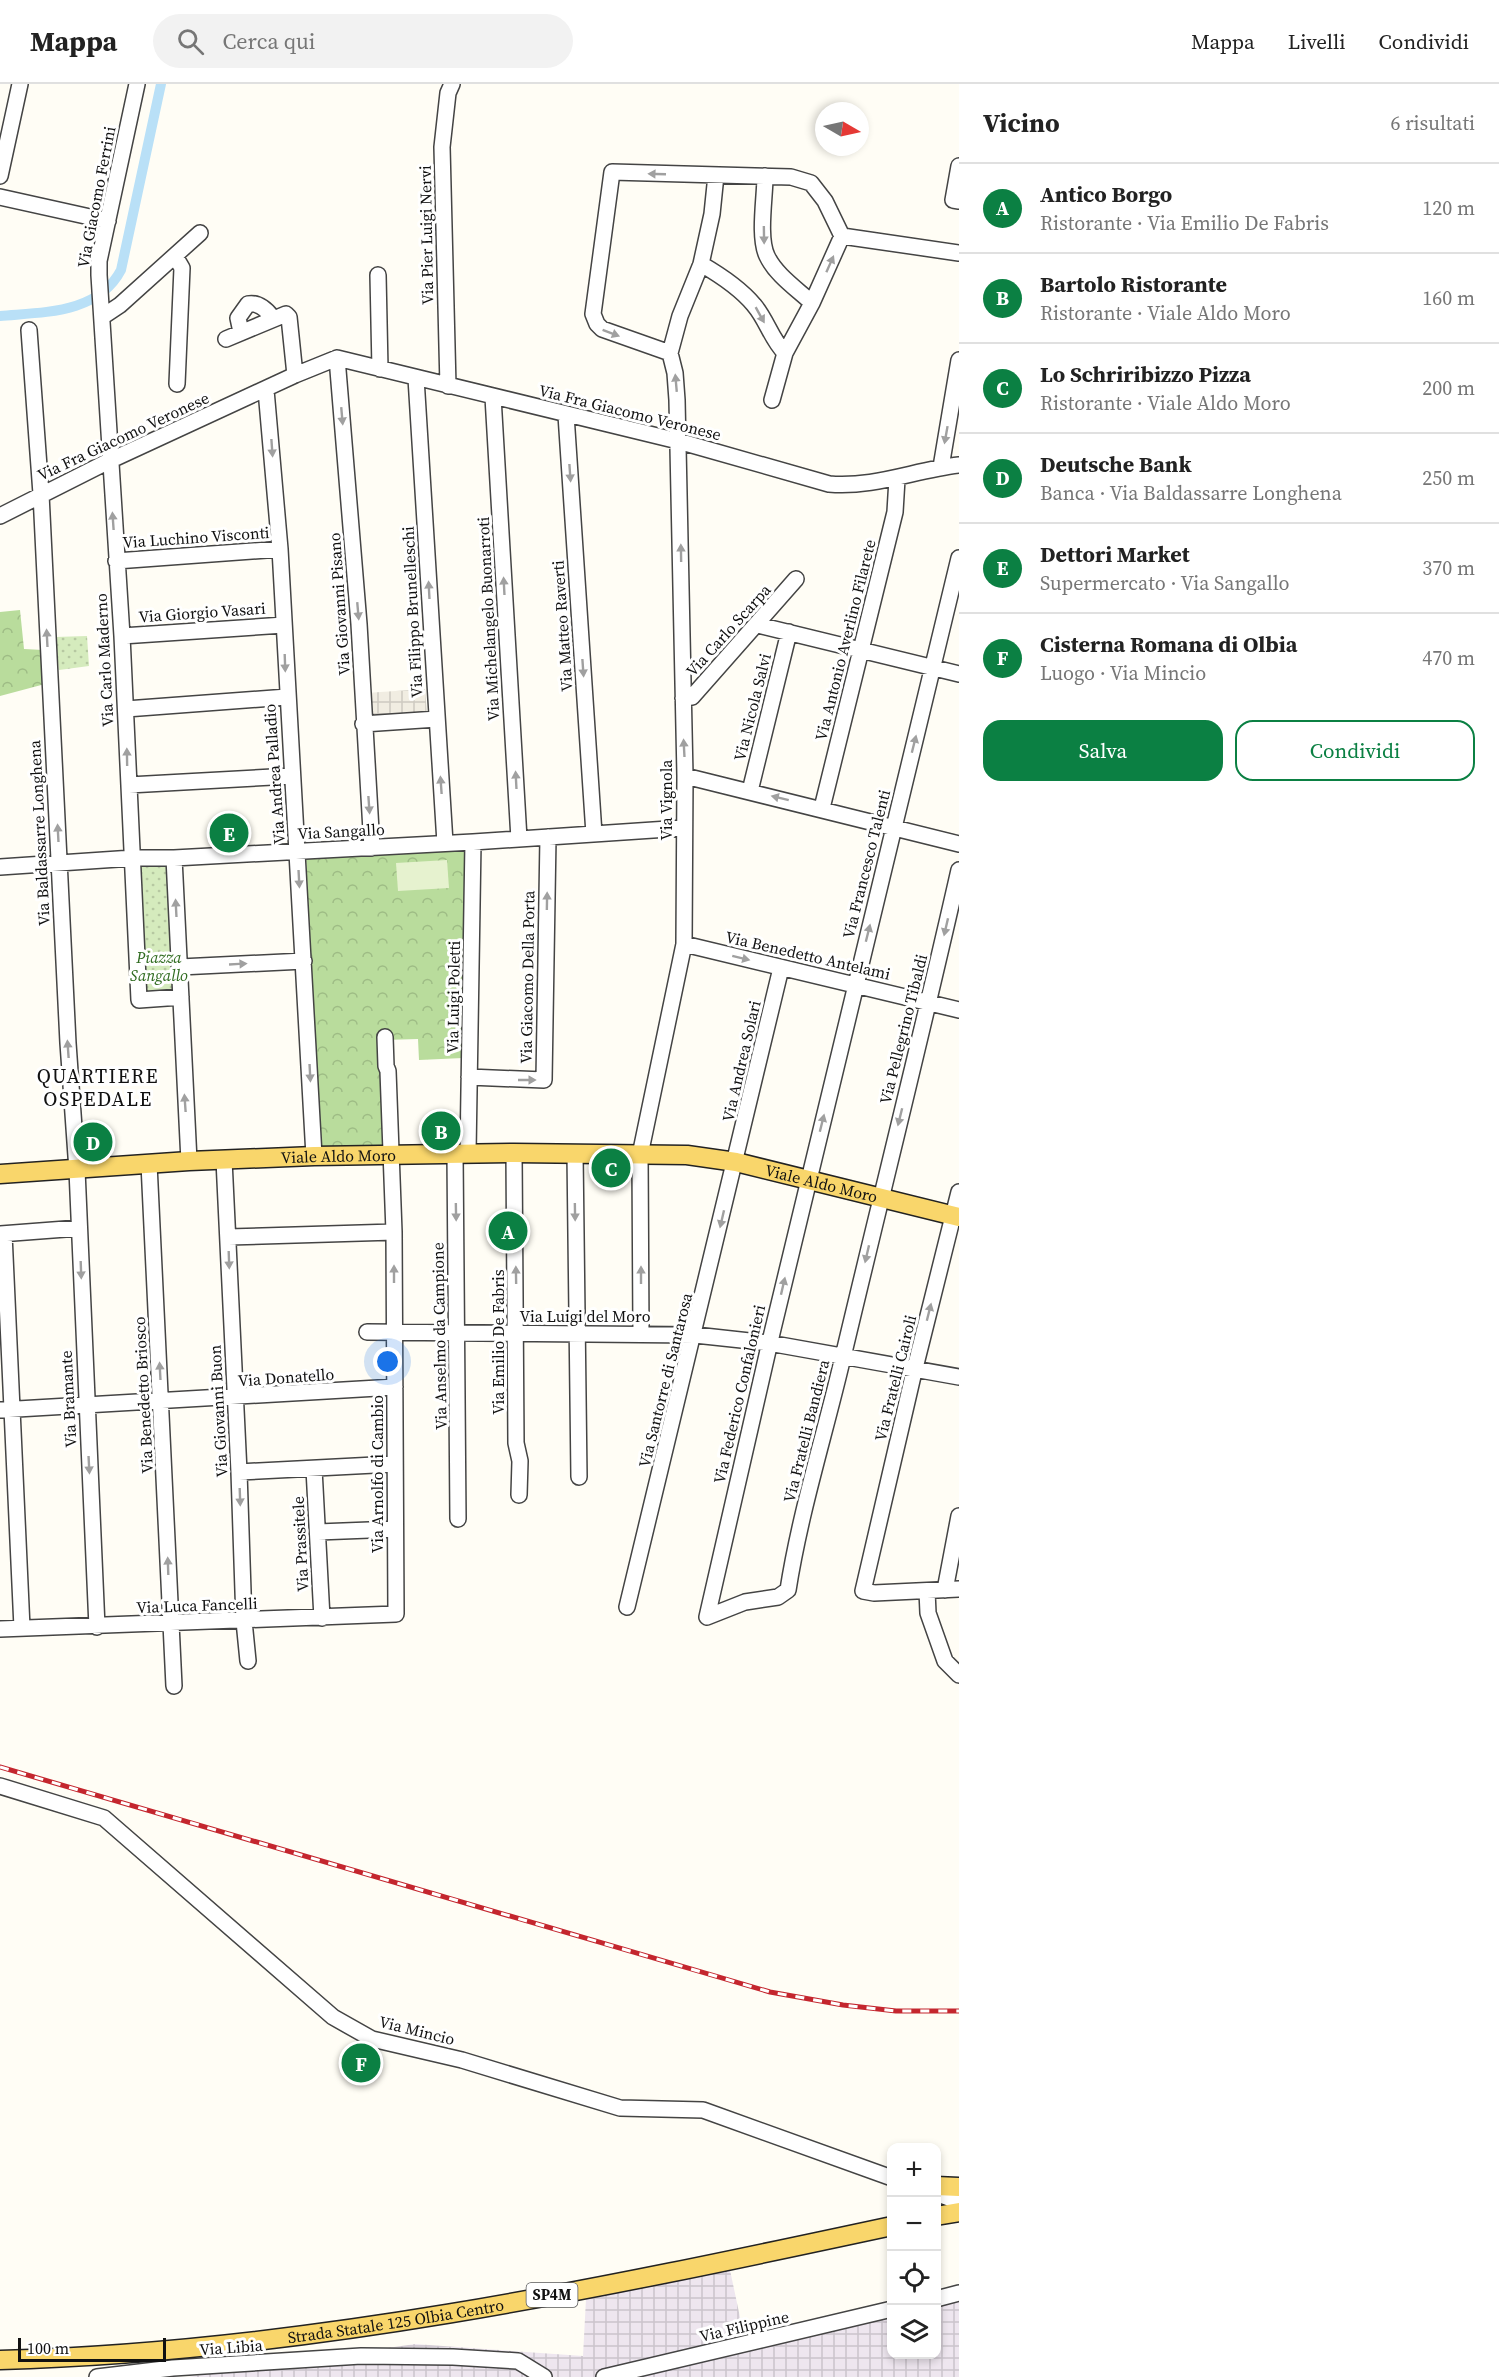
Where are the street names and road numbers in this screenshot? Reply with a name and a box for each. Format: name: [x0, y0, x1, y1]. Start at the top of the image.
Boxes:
street label: Via Giacomo Ferrini: [71, 124, 121, 270]
street label: Via Pier Luigi Nervi: [414, 165, 438, 305]
street label: Via Fra Giacomo Veronese: [536, 379, 724, 445]
street label: Via Fra Giacomo Veronese: [33, 386, 213, 486]
street label: Via Michelangelo Buonarroti: [472, 516, 504, 722]
street label: Via Luchino Visconti: [122, 521, 270, 553]
street label: Via Filippo Brunelleschi: [397, 525, 427, 698]
street label: Via Giovanni Pisano: [323, 532, 355, 676]
street label: Via Antonio Averlino Filarete: [809, 537, 881, 743]
street label: Via Matteo Raverti: [546, 559, 578, 692]
street label: Via Carlo Scarpa: [681, 578, 776, 681]
street label: Via Carlo Maderno: [90, 592, 118, 727]
street label: Via Giorgio Vasari: [138, 597, 266, 627]
street label: Via Nicola Salvi: [728, 651, 776, 763]
street label: Via Andrea Palladio: [258, 703, 290, 845]
street label: Via Baldassarre Longhena: [23, 739, 55, 926]
street label: Via Vignola: [655, 759, 677, 840]
street label: Via Francesco Talenti: [837, 787, 895, 941]
street label: Via Sangallo: [297, 818, 385, 844]
street label: Via Giacomo Della Porta: [514, 889, 540, 1064]
street label: Via Benedetto Antelami: [723, 925, 893, 985]
street label: Via Luigi Poletti: [441, 940, 465, 1054]
street label: Via Pellegrino Tibaldi: [874, 951, 932, 1106]
street label: Via Andrea Solari: [716, 998, 766, 1124]
street label: Viale Aldo Moro: [280, 1144, 396, 1168]
street label: Viale Aldo Moro: [763, 1159, 880, 1208]
street label: Via Anselmo da Campione: [426, 1242, 452, 1430]
street label: Via Emilio De Fabris: [487, 1269, 509, 1415]
street label: Via Santorre di Santarosa: [633, 1290, 698, 1470]
street label: Via Federico Confalonieri: [708, 1302, 770, 1486]
street label: Via Luigi del Moro: [520, 1305, 651, 1327]
street label: Via Fratelli Cairoli: [869, 1312, 921, 1444]
street label: Via Benedetto Briosco: [128, 1316, 158, 1474]
street label: Via Giovanni Buon: [204, 1344, 232, 1478]
street label: Via Bramante: [54, 1350, 82, 1448]
street label: Via Fratelli Bandiera: [778, 1356, 835, 1505]
street label: Via Donatello: [237, 1363, 335, 1391]
street label: Via Arnolfo di Cambio: [366, 1395, 388, 1553]
street label: Via Prassitele: [287, 1496, 313, 1592]
street label: Via Luca Fancelli: [136, 1592, 258, 1618]
street label: Via Mincio: [377, 2010, 457, 2050]
road number: SP4M: [526, 2283, 578, 2307]
street label: Strada Statale 125 Olbia Centro: [286, 2293, 506, 2348]
street label: Via Filippine: [697, 2305, 791, 2347]
street label: Via Libia: [199, 2334, 264, 2360]

